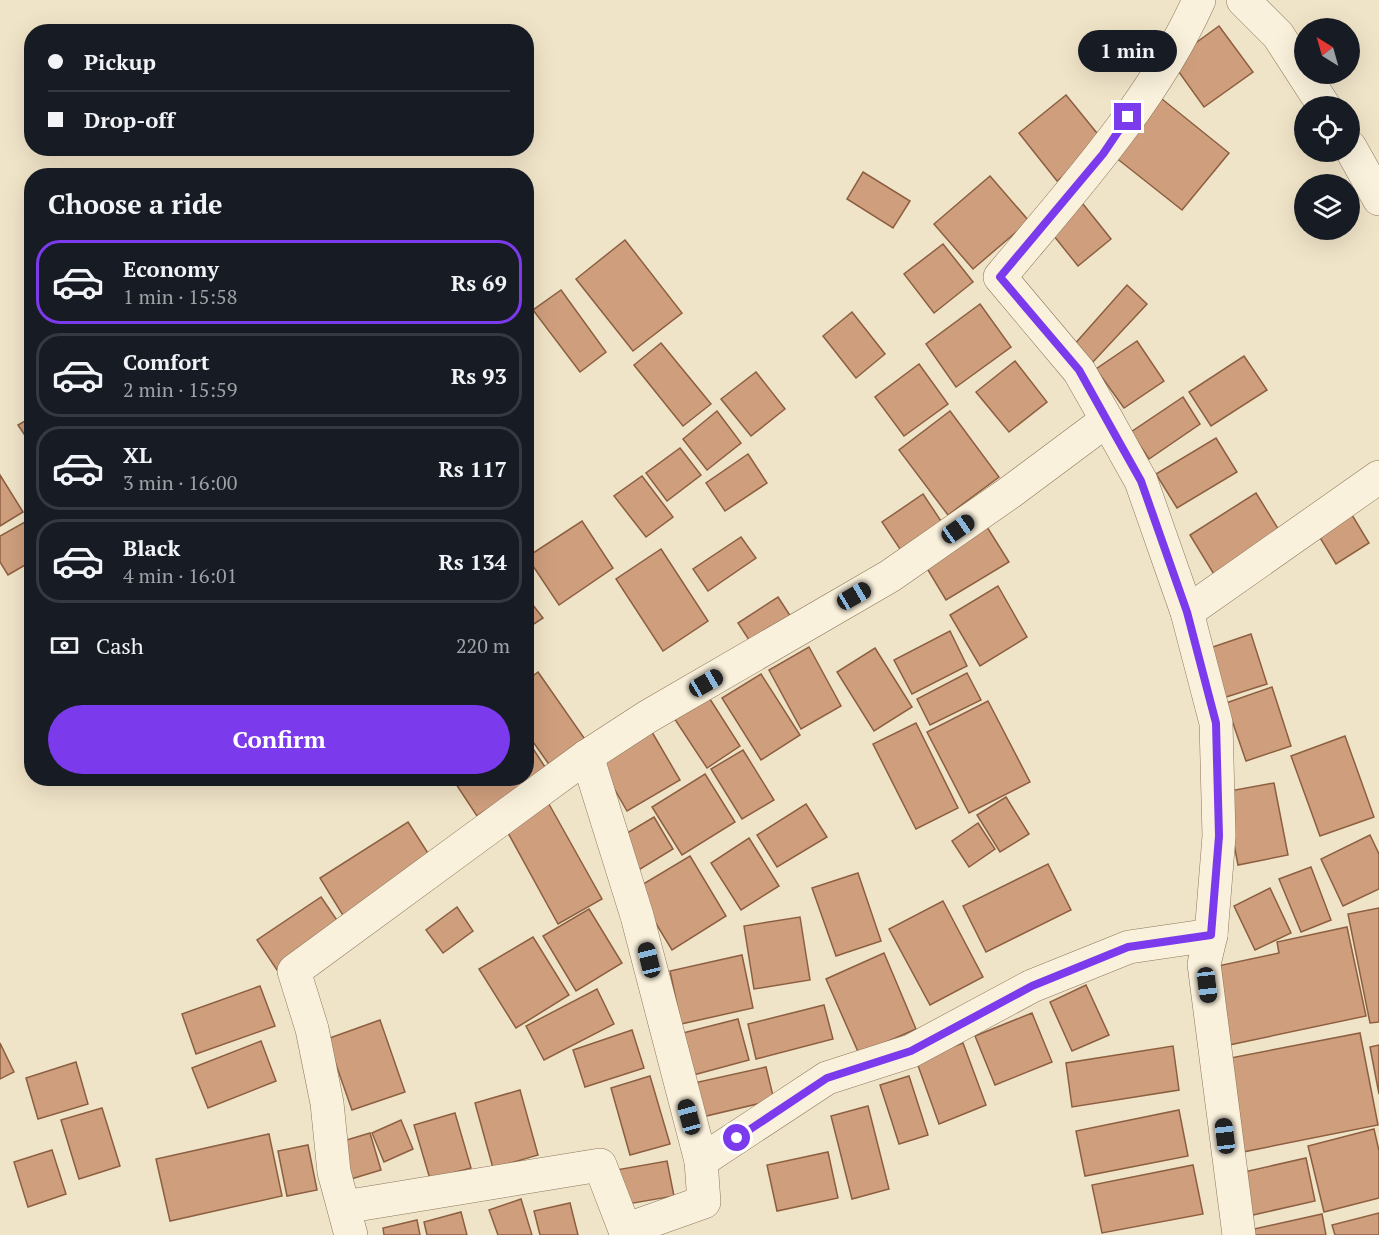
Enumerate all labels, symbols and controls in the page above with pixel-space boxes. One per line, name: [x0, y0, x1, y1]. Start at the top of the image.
north arrow: [1294, 18, 1360, 84]
map controls: [1294, 18, 1360, 240]
callout: 1 min: [1078, 30, 1178, 72]
text: 1 min: [1100, 37, 1155, 64]
text: Pickup: [84, 47, 156, 76]
button: locate: [1294, 96, 1360, 162]
route end: [1114, 103, 1141, 130]
text: Drop-off: [84, 105, 175, 134]
button: layers: [1294, 174, 1360, 240]
text: Choose a ride: [48, 186, 223, 222]
text: Economy: [123, 254, 219, 283]
icon: car: [51, 255, 105, 309]
text: Rs 69: [451, 268, 507, 297]
text: 1 min · 15:58: [123, 283, 237, 310]
text: Comfort: [123, 347, 209, 376]
icon: car: [51, 348, 105, 402]
text: Rs 93: [451, 361, 507, 390]
text: 2 min · 15:59: [123, 376, 237, 403]
text: XL: [123, 440, 152, 469]
icon: car: [51, 441, 105, 495]
text: Rs 117: [438, 454, 507, 483]
text: 3 min · 16:00: [123, 469, 237, 496]
car: [938, 511, 978, 547]
text: Black: [123, 533, 180, 562]
icon: car: [51, 534, 105, 588]
text: Rs 134: [438, 547, 507, 576]
text: 4 min · 16:01: [123, 562, 237, 589]
car: [834, 579, 874, 613]
icon: cash: [48, 629, 81, 662]
text: Cash: [96, 631, 144, 660]
text: 220 m: [456, 632, 510, 659]
car: [686, 666, 726, 700]
button: Confirm: [48, 705, 510, 774]
car: [636, 940, 662, 980]
car: [1196, 966, 1218, 1004]
car: [676, 1097, 702, 1137]
car: [1214, 1117, 1236, 1155]
route start: [723, 1124, 750, 1151]

